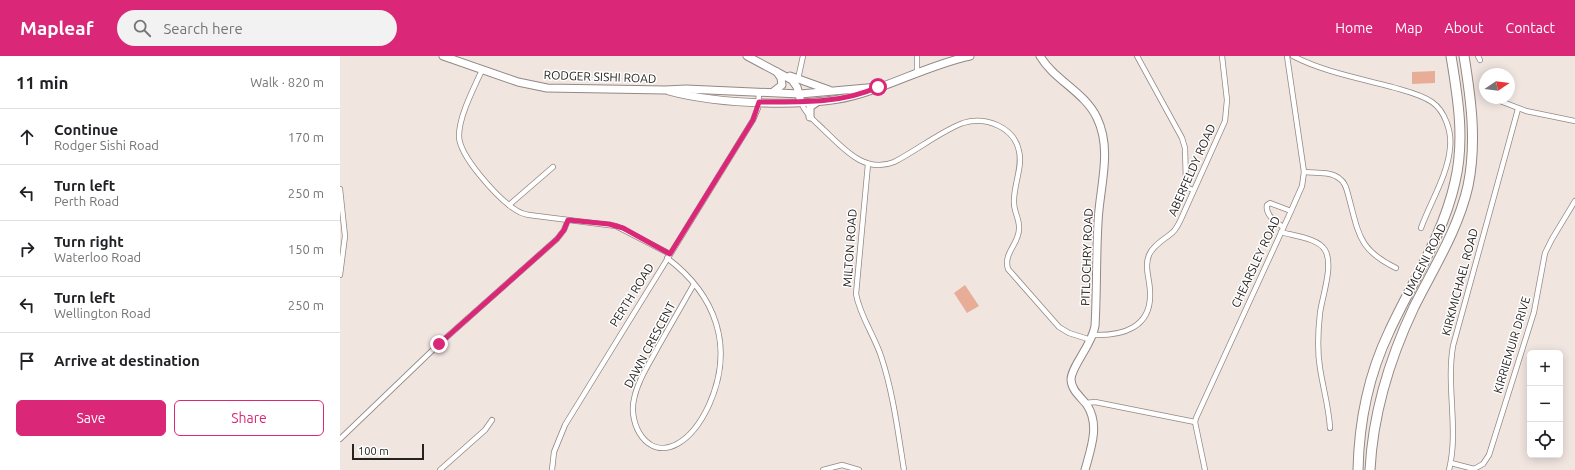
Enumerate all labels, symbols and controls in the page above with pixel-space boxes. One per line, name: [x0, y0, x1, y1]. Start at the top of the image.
search box: [117, 10, 397, 46]
text: Mapleaf: [20, 17, 93, 39]
icon: search: [131, 17, 153, 39]
text: Search here: [163, 20, 243, 37]
text: Home: [1335, 20, 1373, 36]
text: Map: [1395, 20, 1423, 36]
text: About: [1445, 20, 1484, 36]
text: Contact: [1506, 20, 1555, 36]
street label: RODGER SISHI ROAD: [543, 68, 657, 85]
north arrow: [1479, 68, 1515, 104]
text: 11 min: [16, 73, 69, 92]
text: Walk · 820 m: [250, 75, 324, 89]
route start: [869, 78, 887, 96]
text: Continue: [54, 121, 118, 138]
street label: ABERFELDY ROAD: [1165, 122, 1218, 218]
icon: ahead: [16, 126, 38, 148]
text: 170 m: [288, 130, 324, 144]
text: Rodger Sishi Road: [54, 138, 159, 152]
text: Turn left: [54, 177, 115, 194]
icon: left: [16, 182, 38, 204]
text: 250 m: [288, 186, 324, 200]
text: Perth Road: [54, 194, 119, 208]
street label: MILTON ROAD: [840, 208, 859, 288]
street label: PITLOCHRY ROAD: [1078, 208, 1095, 306]
street label: CHEARSLEY ROAD: [1229, 214, 1283, 310]
street label: UMGENI ROAD: [1400, 221, 1449, 299]
street label: KIRKMICHAEL ROAD: [1439, 227, 1480, 337]
text: Turn right: [54, 233, 124, 250]
icon: right: [16, 238, 38, 260]
text: 150 m: [288, 242, 324, 256]
text: Waterloo Road: [54, 250, 141, 264]
street label: PERTH ROAD: [607, 261, 656, 329]
text: Turn left: [54, 289, 115, 306]
icon: left: [16, 294, 38, 316]
street label: KIRRIEMUIR DRIVE: [1491, 295, 1533, 395]
text: 250 m: [288, 298, 324, 312]
street label: DAWN CRESCENT: [621, 299, 678, 390]
text: Wellington Road: [54, 306, 151, 320]
route end: [430, 335, 448, 353]
icon: arrive: [16, 350, 38, 372]
map controls: [1527, 350, 1563, 458]
button: +: [1527, 350, 1563, 386]
text: Arrive at destination: [54, 352, 200, 369]
button: −: [1527, 386, 1563, 422]
button: Save: [16, 400, 166, 436]
button: Share: [174, 400, 324, 436]
button: locate: [1527, 422, 1563, 458]
scale bar: [352, 442, 424, 461]
text: 100 m: [358, 445, 389, 457]

